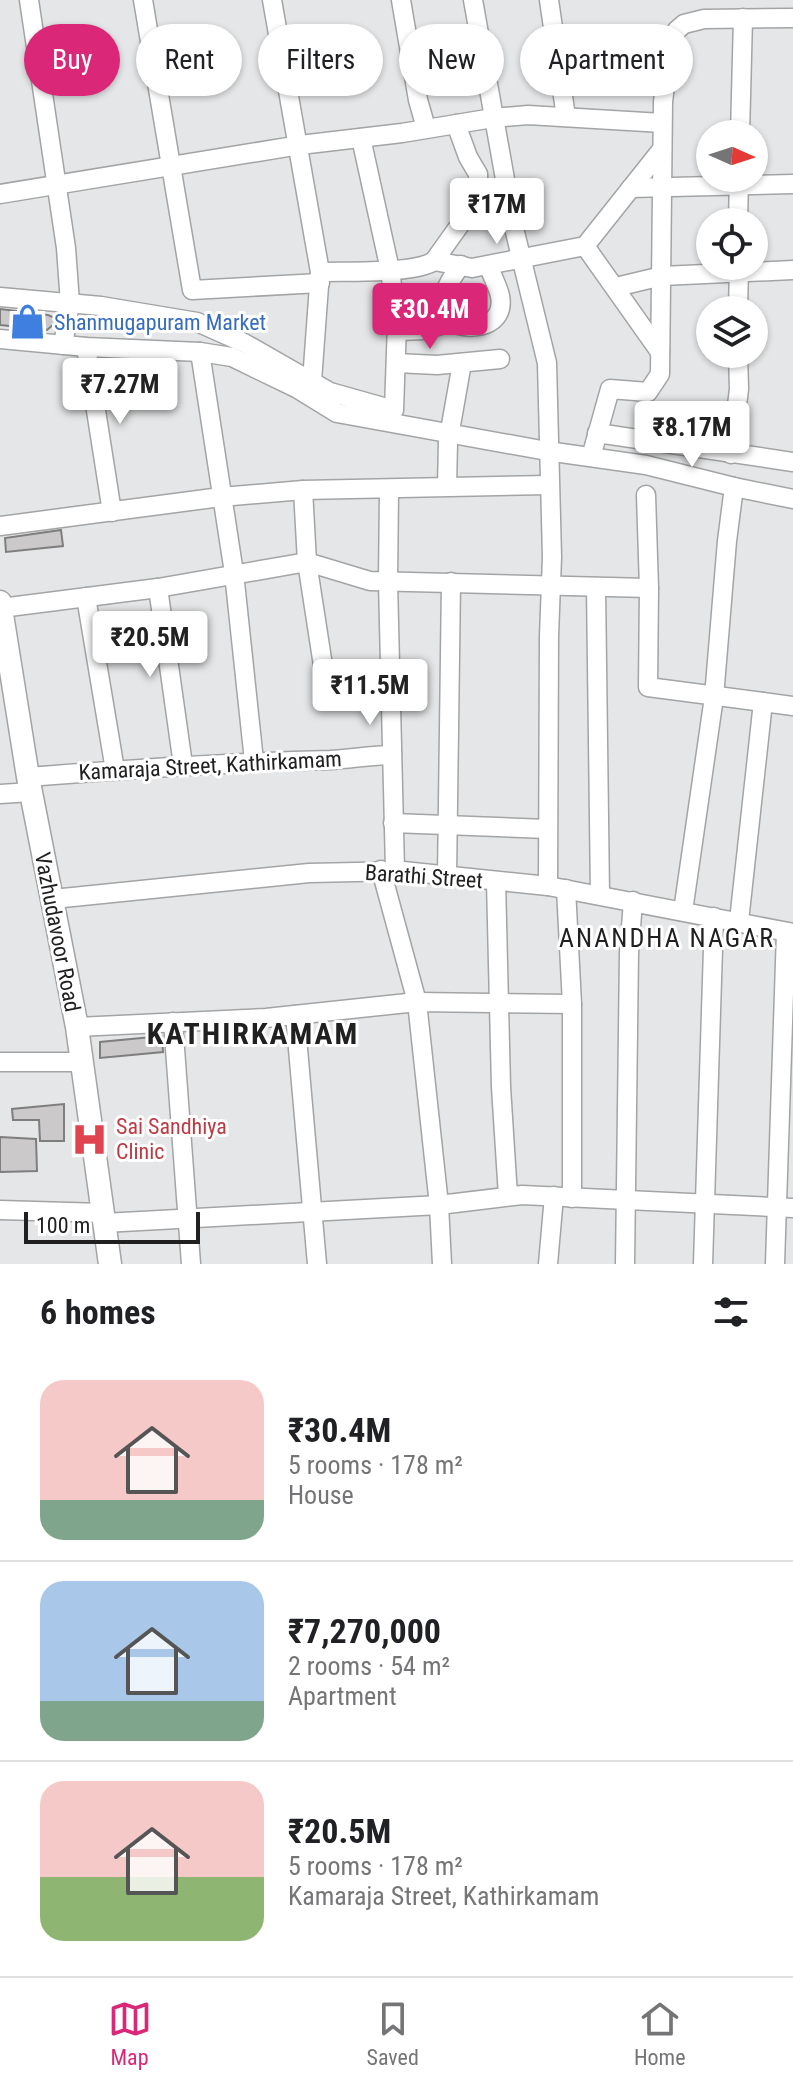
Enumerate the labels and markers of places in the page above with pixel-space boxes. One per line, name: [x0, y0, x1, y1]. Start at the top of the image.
pin: ₹17M: [450, 178, 544, 246]
pin: ₹30.4M: [365, 283, 495, 351]
shop icon: Shanmugapuram Market: [9, 303, 47, 341]
place label: Shanmugapuram Market: [54, 310, 266, 335]
pin: ₹7.27M: [55, 358, 185, 426]
pin: ₹8.17M: [627, 401, 757, 469]
pin: ₹20.5M: [85, 611, 215, 679]
pin: ₹11.5M: [305, 659, 435, 727]
place label: Sai Sandhiya Clinic: [116, 1114, 227, 1164]
hospital icon: Sai Sandhiya Clinic: [71, 1120, 109, 1158]

